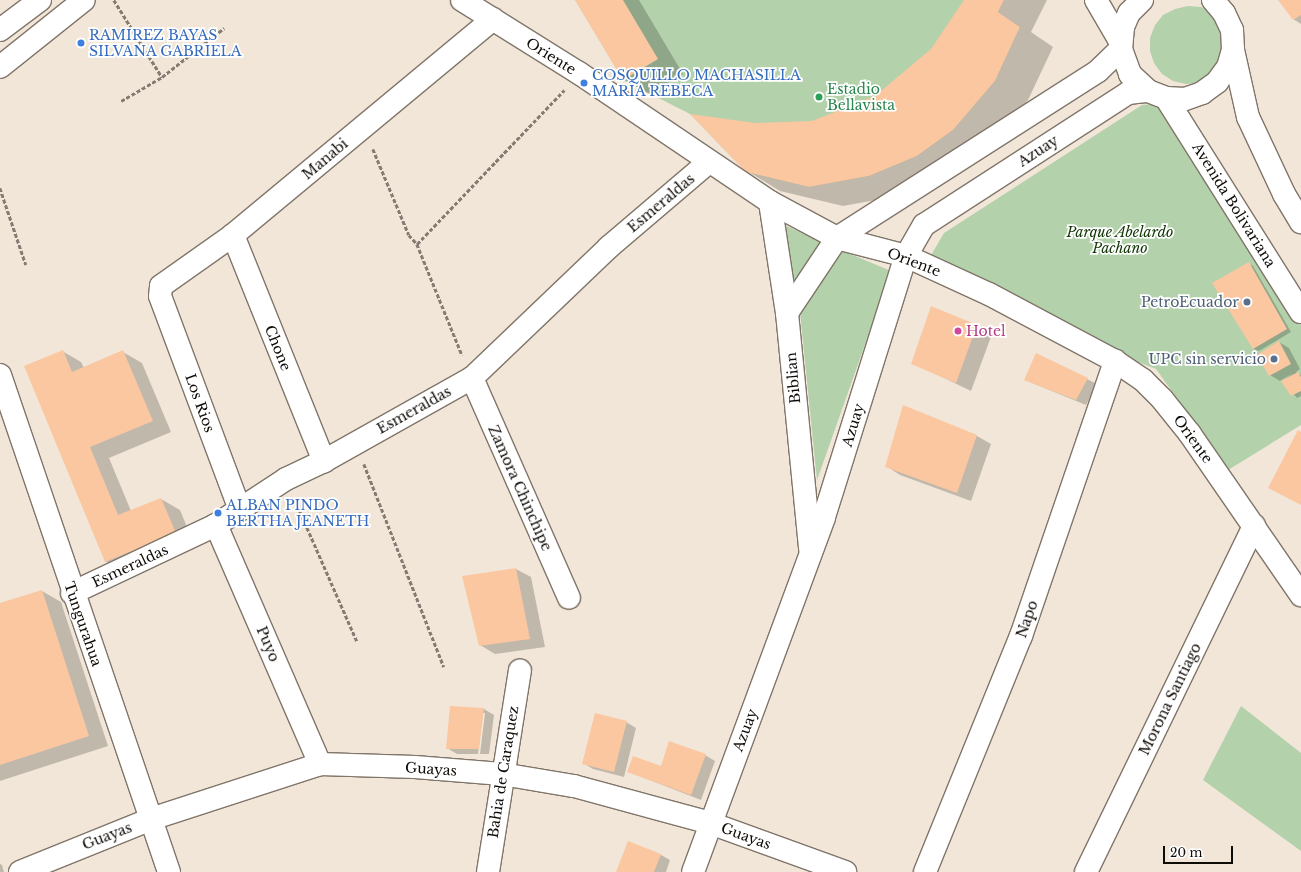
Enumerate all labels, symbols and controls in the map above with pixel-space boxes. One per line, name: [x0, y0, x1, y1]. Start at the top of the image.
place label: RAMIREZ BAYAS SILVANA GABRIELA: [89, 27, 242, 60]
street label: Oriente: [523, 34, 579, 78]
marker: RAMIREZ BAYAS SILVANA GABRIELA: [76, 38, 86, 48]
place label: COSQUILLO MACHASILLA MARIA REBECA: [592, 67, 801, 100]
marker: COSQUILLO MACHASILLA MARIA REBECA: [579, 78, 589, 88]
place label: Estadio Bellavista: [827, 81, 895, 114]
marker: Estadio Bellavista: [814, 92, 824, 102]
street label: Azuay: [1015, 132, 1061, 170]
street label: Manabi: [299, 135, 351, 183]
street label: Avenida Bolivariana: [1189, 140, 1279, 270]
street label: Esmeraldas: [624, 170, 698, 236]
park label: Parque Abelardo Pachano: [1066, 224, 1174, 256]
street label: Oriente: [885, 244, 943, 280]
place label: PetroEcuador: [1141, 294, 1239, 310]
marker: PetroEcuador: [1242, 297, 1252, 307]
street label: Chone: [261, 323, 295, 373]
place label: Hotel: [966, 323, 1006, 339]
marker: Hotel: [953, 326, 963, 336]
place label: UPC sin servicio: [1148, 351, 1266, 367]
street label: Biblian: [782, 352, 804, 404]
marker: UPC sin servicio: [1269, 354, 1279, 364]
street label: Los Rios: [182, 371, 218, 435]
street label: Esmeraldas: [374, 383, 454, 437]
street label: Azuay: [838, 401, 868, 449]
street label: Oriente: [1170, 412, 1216, 466]
street label: Zamora Chinchipe: [485, 423, 555, 553]
place label: ALBAN PINDO BERTHA JEANETH: [226, 497, 370, 530]
marker: ALBAN PINDO BERTHA JEANETH: [213, 508, 223, 518]
street label: Esmeraldas: [89, 541, 171, 591]
street label: Tungurahua: [61, 579, 105, 669]
street label: Napo: [1013, 598, 1041, 640]
street label: Puyo: [253, 624, 283, 664]
street label: Morona Santiago: [1136, 640, 1204, 758]
street label: Bahia de Caraquez: [484, 705, 522, 839]
street label: Azuay: [729, 706, 761, 754]
street label: Guayas: [405, 759, 457, 779]
street label: Guayas: [80, 819, 134, 853]
street label: Guayas: [719, 819, 773, 853]
scale bar: [1165, 838, 1235, 864]
text: 20 m: [1170, 845, 1202, 860]

